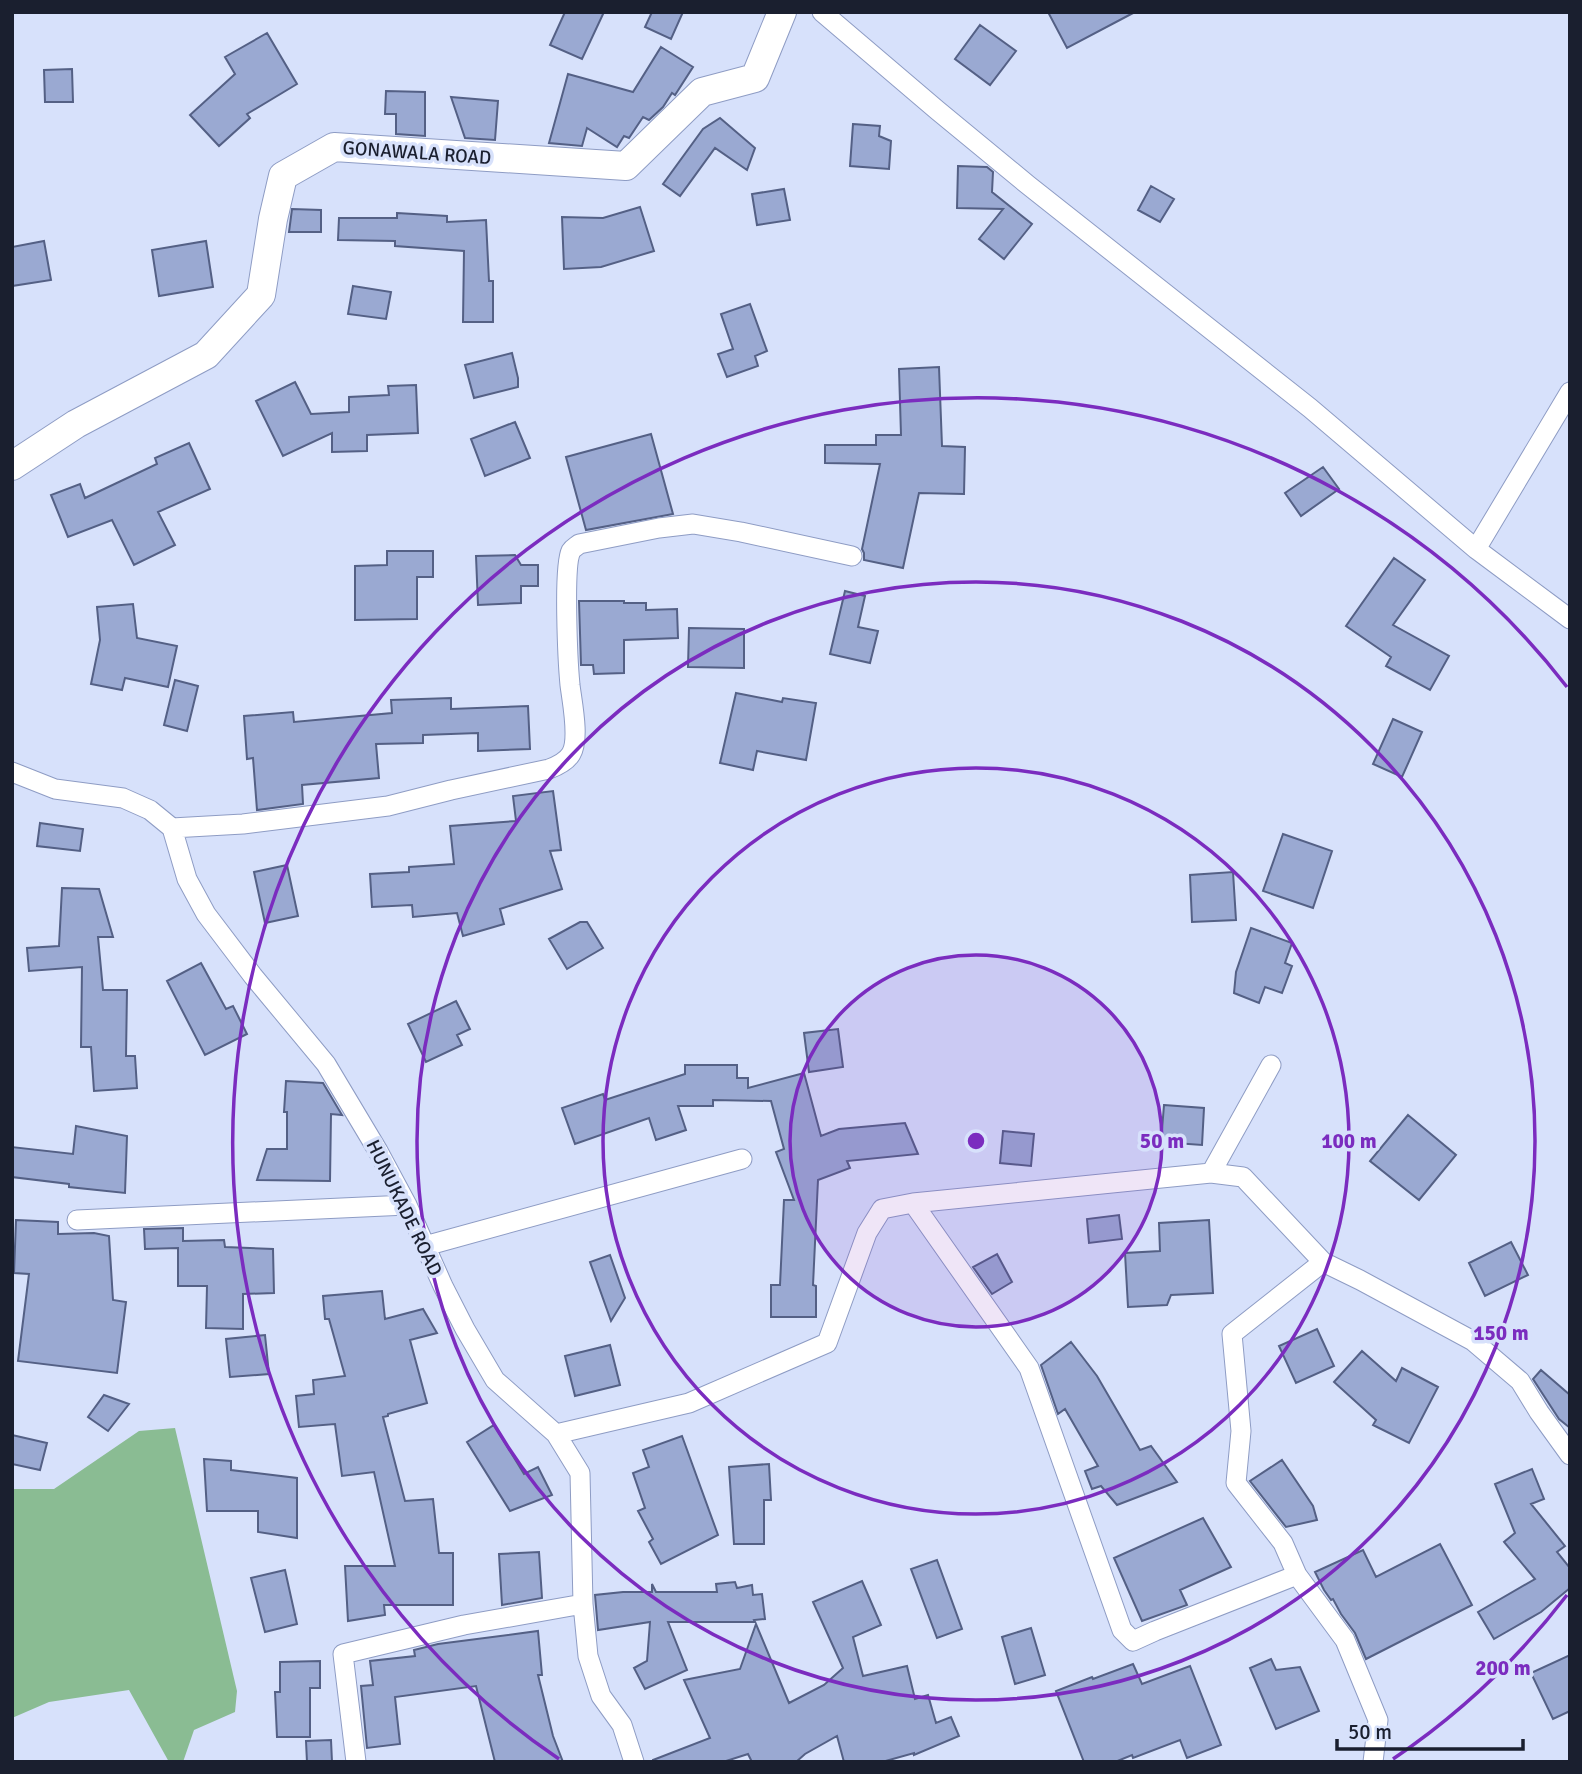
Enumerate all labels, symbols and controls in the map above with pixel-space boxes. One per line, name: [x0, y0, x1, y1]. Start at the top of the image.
street label: GONAWALA ROAD: [342, 136, 492, 170]
text: 50 m: [1140, 1128, 1184, 1154]
text: 100 m: [1321, 1128, 1377, 1154]
centre of rings: [964, 1129, 988, 1153]
street label: HUNUKADE ROAD: [361, 1136, 447, 1280]
text: 150 m: [1473, 1320, 1529, 1346]
text: 200 m: [1475, 1655, 1531, 1681]
scale bar: [1337, 1708, 1522, 1752]
text: 50 m: [1348, 1719, 1392, 1745]

